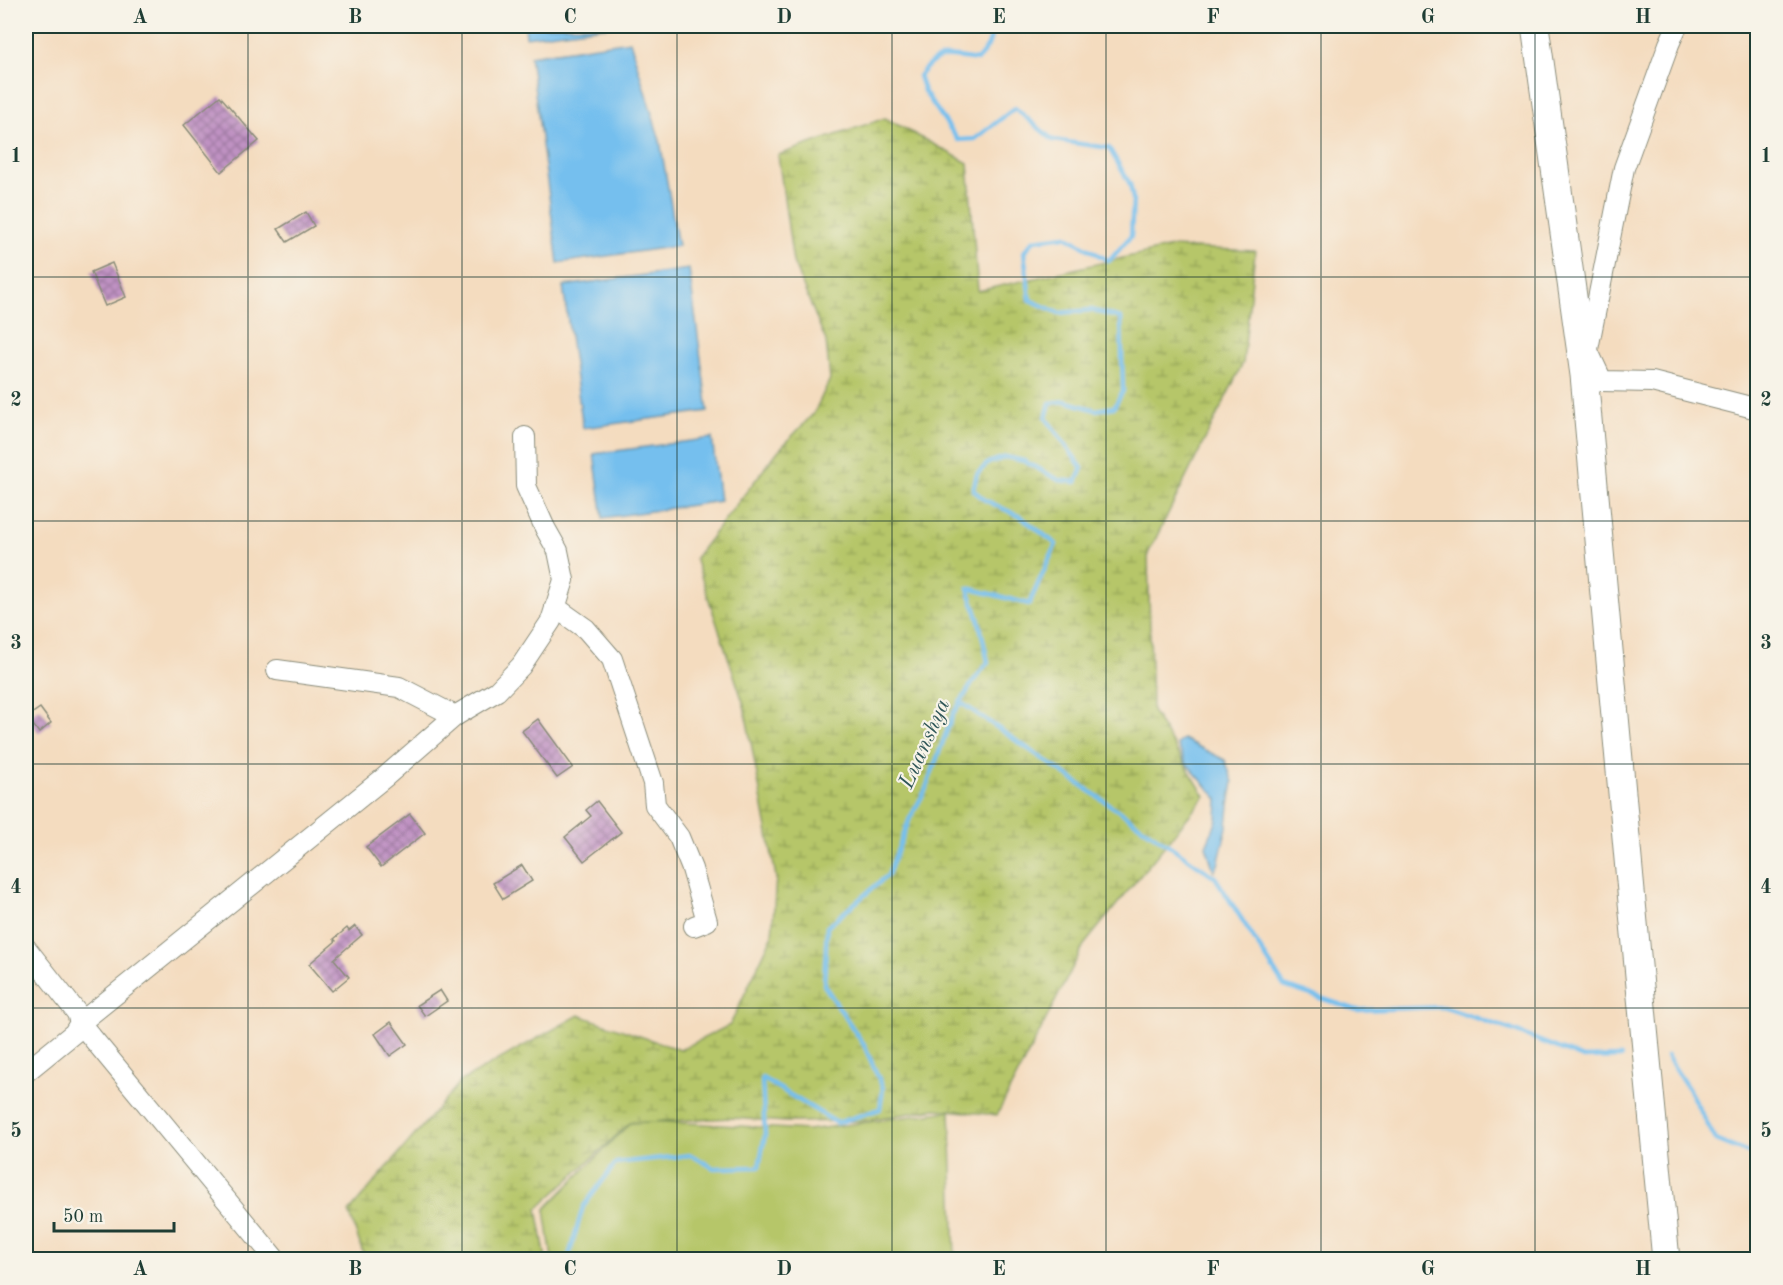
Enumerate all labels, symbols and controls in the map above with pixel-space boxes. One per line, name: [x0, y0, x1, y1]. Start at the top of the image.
text: A: [132, 8, 148, 28]
text: B: [348, 8, 362, 28]
text: C: [563, 8, 577, 28]
text: D: [776, 8, 792, 28]
text: E: [992, 8, 1006, 28]
text: F: [1206, 8, 1220, 28]
text: G: [1421, 8, 1435, 28]
text: H: [1635, 8, 1651, 28]
text: 1: [10, 147, 22, 167]
text: 1: [1760, 147, 1772, 167]
text: 2: [10, 391, 22, 411]
text: 2: [1760, 391, 1772, 411]
text: 3: [10, 634, 22, 654]
text: 3: [1760, 634, 1772, 654]
water label: Luanshya: [895, 696, 955, 793]
text: 4: [10, 878, 22, 898]
text: 4: [1760, 878, 1772, 898]
text: 5: [10, 1121, 22, 1142]
text: 5: [1760, 1121, 1772, 1142]
scale bar: [54, 1195, 174, 1233]
text: 50 m: [63, 1208, 103, 1226]
text: A: [132, 1260, 148, 1280]
text: B: [348, 1260, 362, 1280]
text: C: [563, 1260, 577, 1280]
text: D: [776, 1260, 792, 1280]
text: E: [992, 1260, 1006, 1280]
text: F: [1206, 1260, 1220, 1280]
text: G: [1421, 1260, 1435, 1280]
text: H: [1635, 1260, 1651, 1280]

